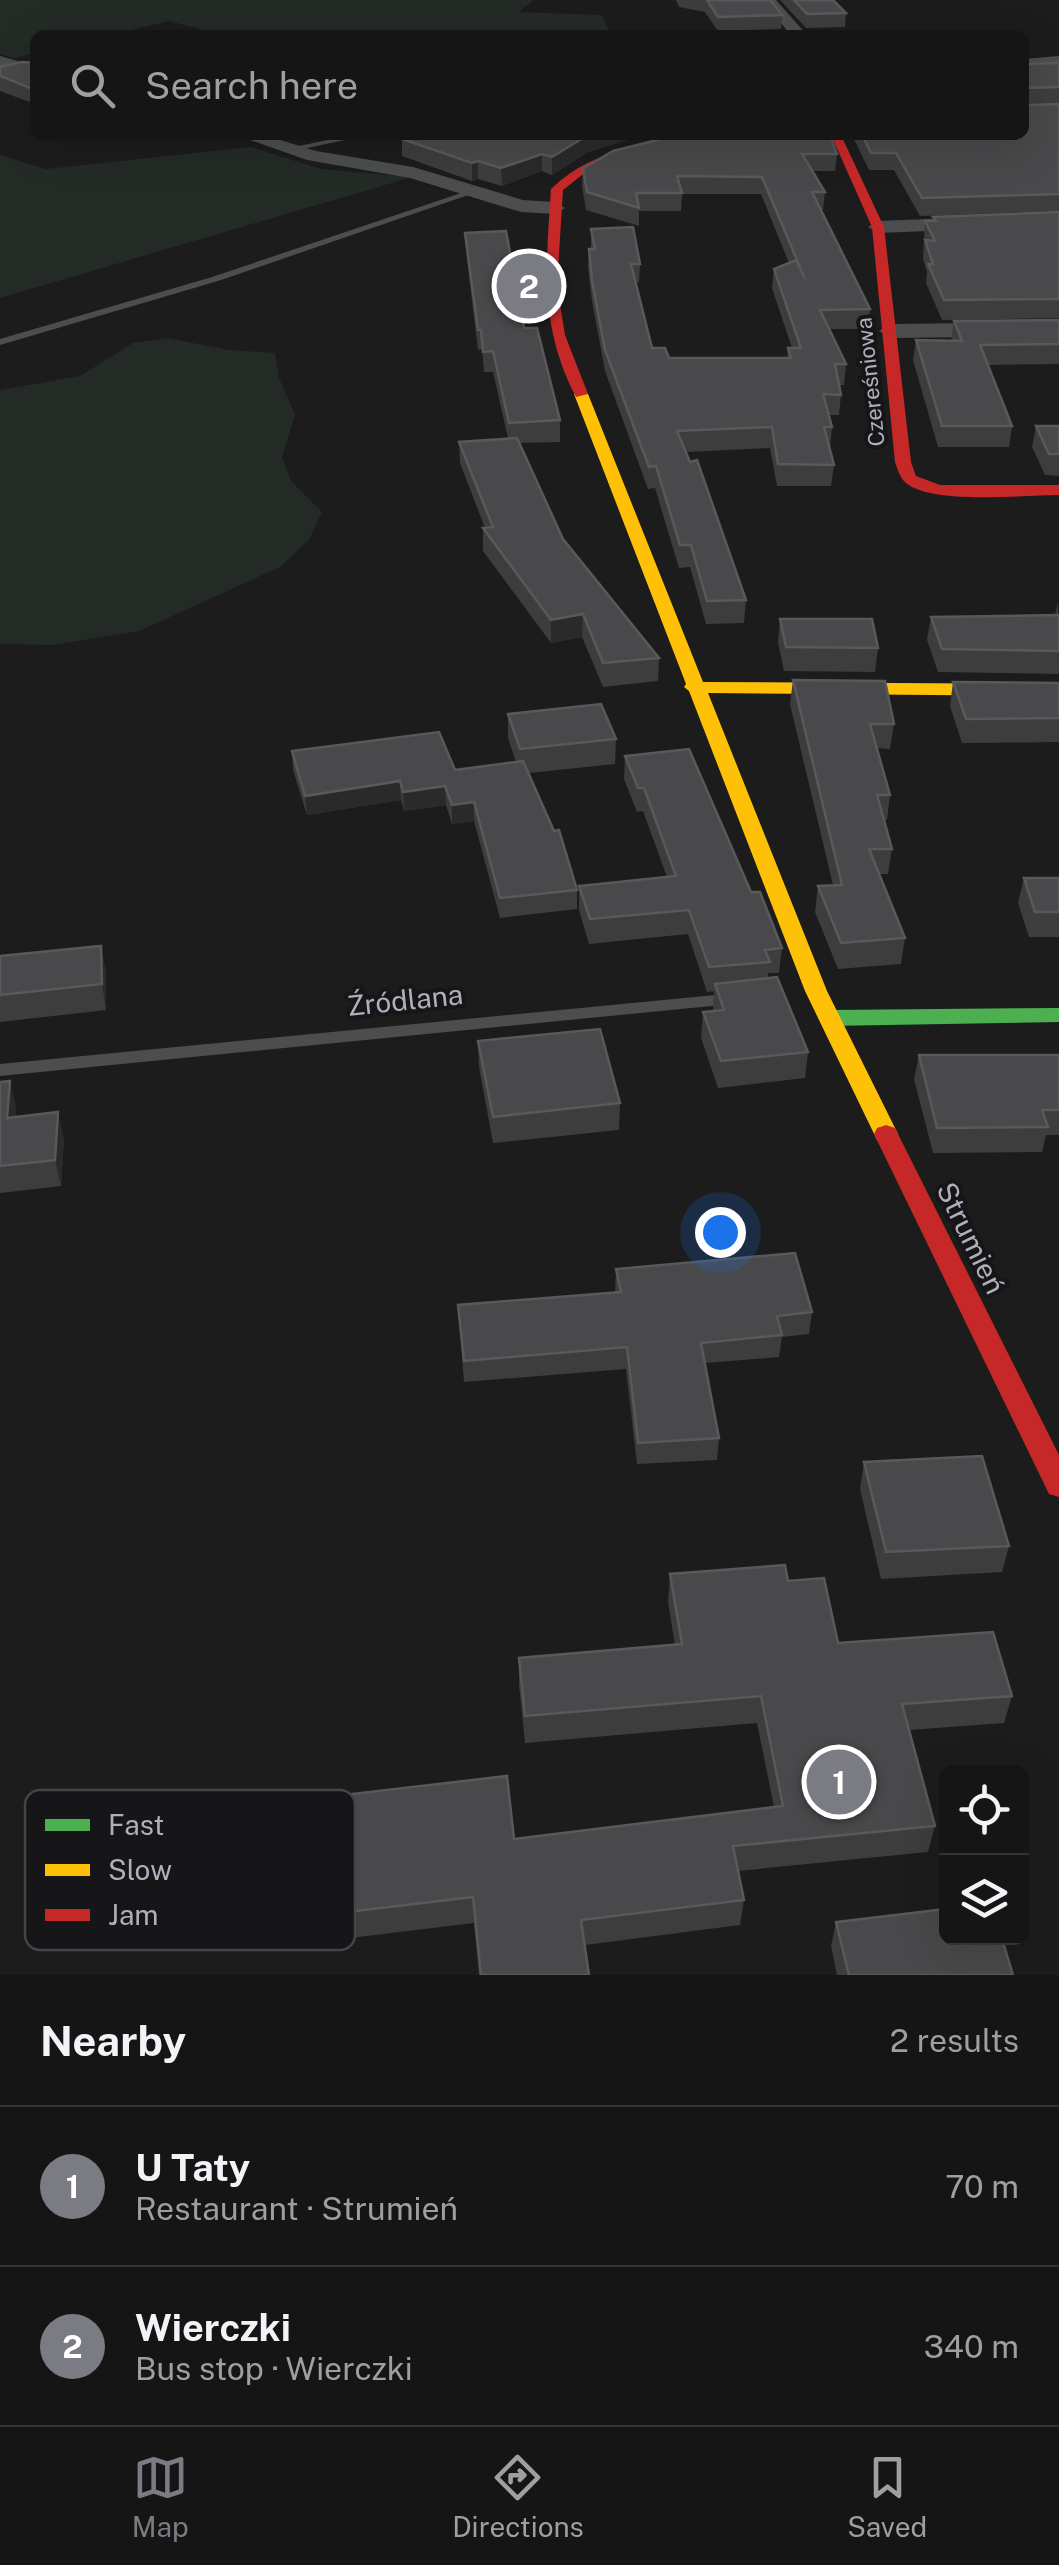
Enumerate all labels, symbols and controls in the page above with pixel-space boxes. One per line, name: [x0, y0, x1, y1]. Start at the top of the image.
search box: [30, 30, 1029, 140]
icon: search: [65, 58, 120, 113]
text: Search here: [145, 63, 358, 108]
pin: 2: [496, 248, 562, 324]
street label: Czereśniowa: [850, 316, 890, 448]
street label: Źródlana: [345, 977, 464, 1022]
street label: Strumień: [930, 1177, 1013, 1299]
your location: [695, 1207, 746, 1258]
pin: 1: [806, 1744, 872, 1820]
map controls: [939, 1765, 1029, 1945]
button: locate: [939, 1765, 1029, 1855]
legend: [25, 1790, 355, 1950]
text: Fast: [108, 1808, 164, 1841]
text: Slow: [108, 1853, 172, 1886]
button: layers: [939, 1855, 1029, 1945]
text: Jam: [108, 1898, 159, 1931]
text: Nearby: [40, 2016, 186, 2065]
text: 2 results: [890, 2022, 1019, 2059]
text: U Taty: [135, 2145, 250, 2190]
text: 1: [66, 2168, 79, 2205]
text: 70 m: [945, 2168, 1019, 2205]
text: Restaurant · Strumień: [135, 2190, 458, 2227]
text: Wierczki: [135, 2305, 291, 2350]
text: 2: [62, 2328, 83, 2365]
text: 340 m: [924, 2328, 1019, 2365]
text: Bus stop · Wierczki: [135, 2350, 413, 2387]
tab: Map: [132, 2450, 189, 2543]
tab: Directions: [452, 2450, 584, 2543]
tab: Saved: [847, 2450, 927, 2543]

